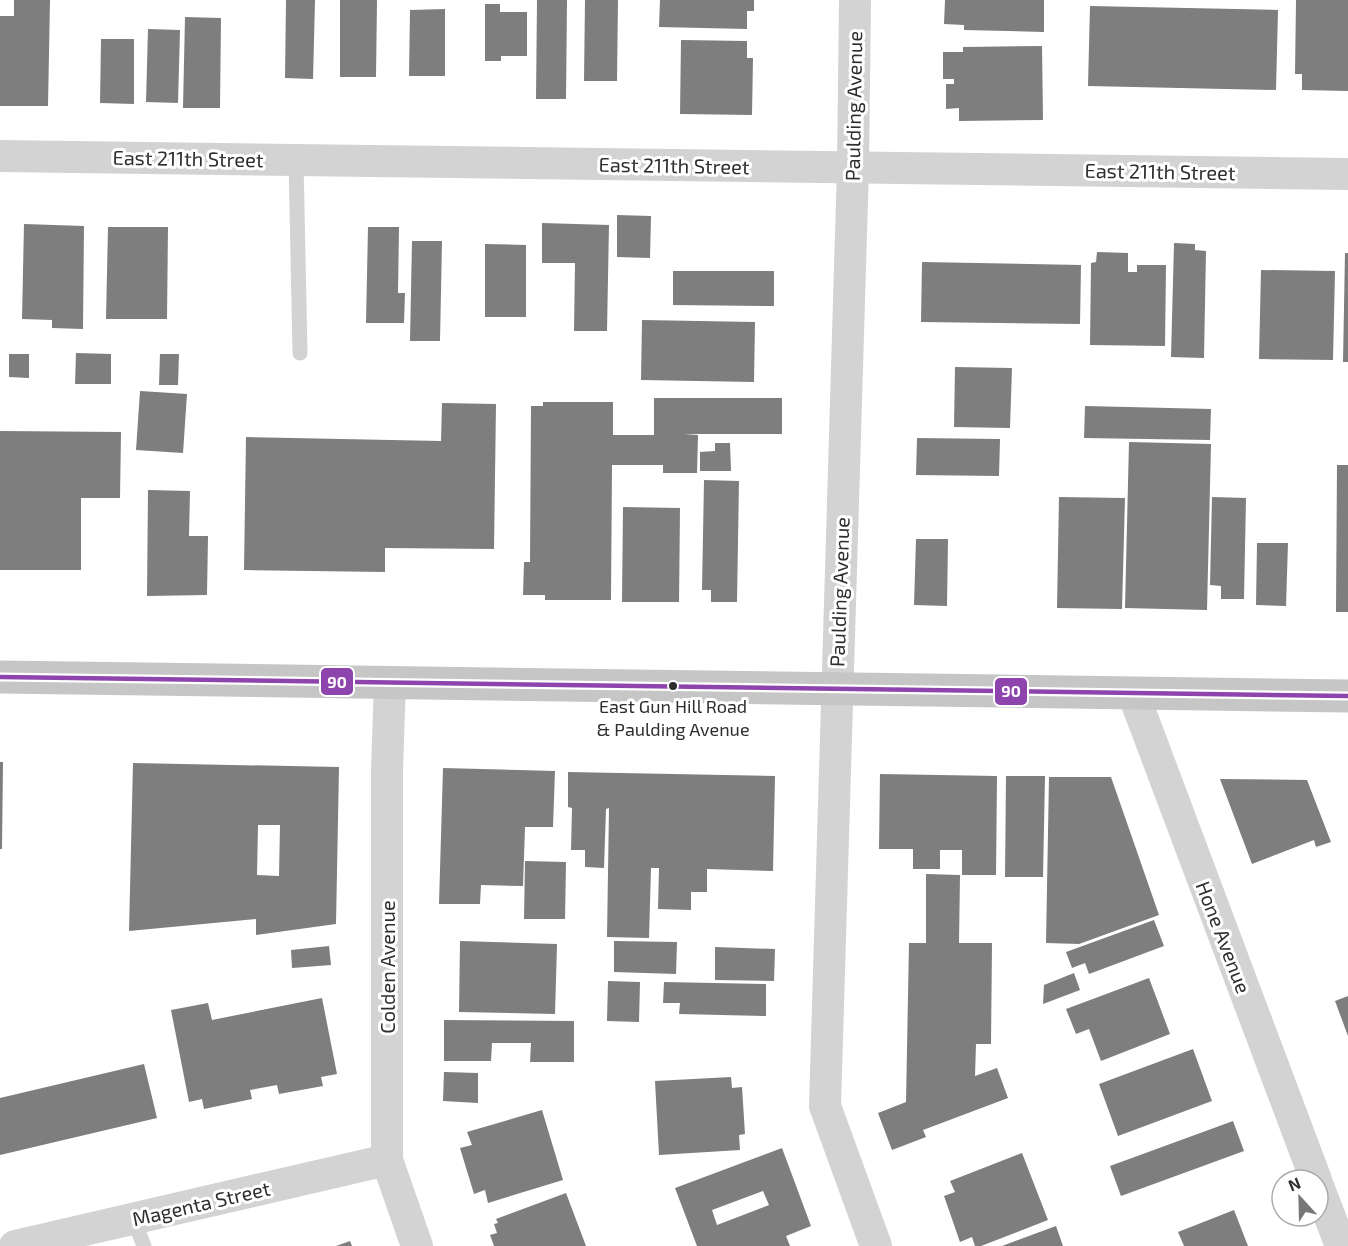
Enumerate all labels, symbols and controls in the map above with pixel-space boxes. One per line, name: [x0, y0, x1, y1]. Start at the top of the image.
street label: Paulding Avenue: [840, 31, 866, 181]
street label: East 211th Street: [112, 145, 264, 171]
street label: East 211th Street: [598, 152, 750, 178]
street label: East 211th Street: [1084, 158, 1236, 184]
street label: Paulding Avenue: [824, 517, 854, 667]
line badge: 90: [320, 667, 354, 696]
text: 90: [327, 672, 347, 691]
line badge: 90: [994, 677, 1028, 706]
marker: East Gun Hill Road & Paulding Avenue: [667, 680, 679, 692]
text: 90: [1001, 681, 1021, 700]
place label: East Gun Hill Road & Paulding Avenue: [596, 695, 750, 740]
street label: Hone Avenue: [1192, 878, 1256, 996]
street label: Colden Avenue: [375, 900, 399, 1034]
north arrow: [1270, 1168, 1330, 1228]
text: N: [1285, 1173, 1303, 1195]
street label: Magenta Street: [130, 1175, 273, 1231]

